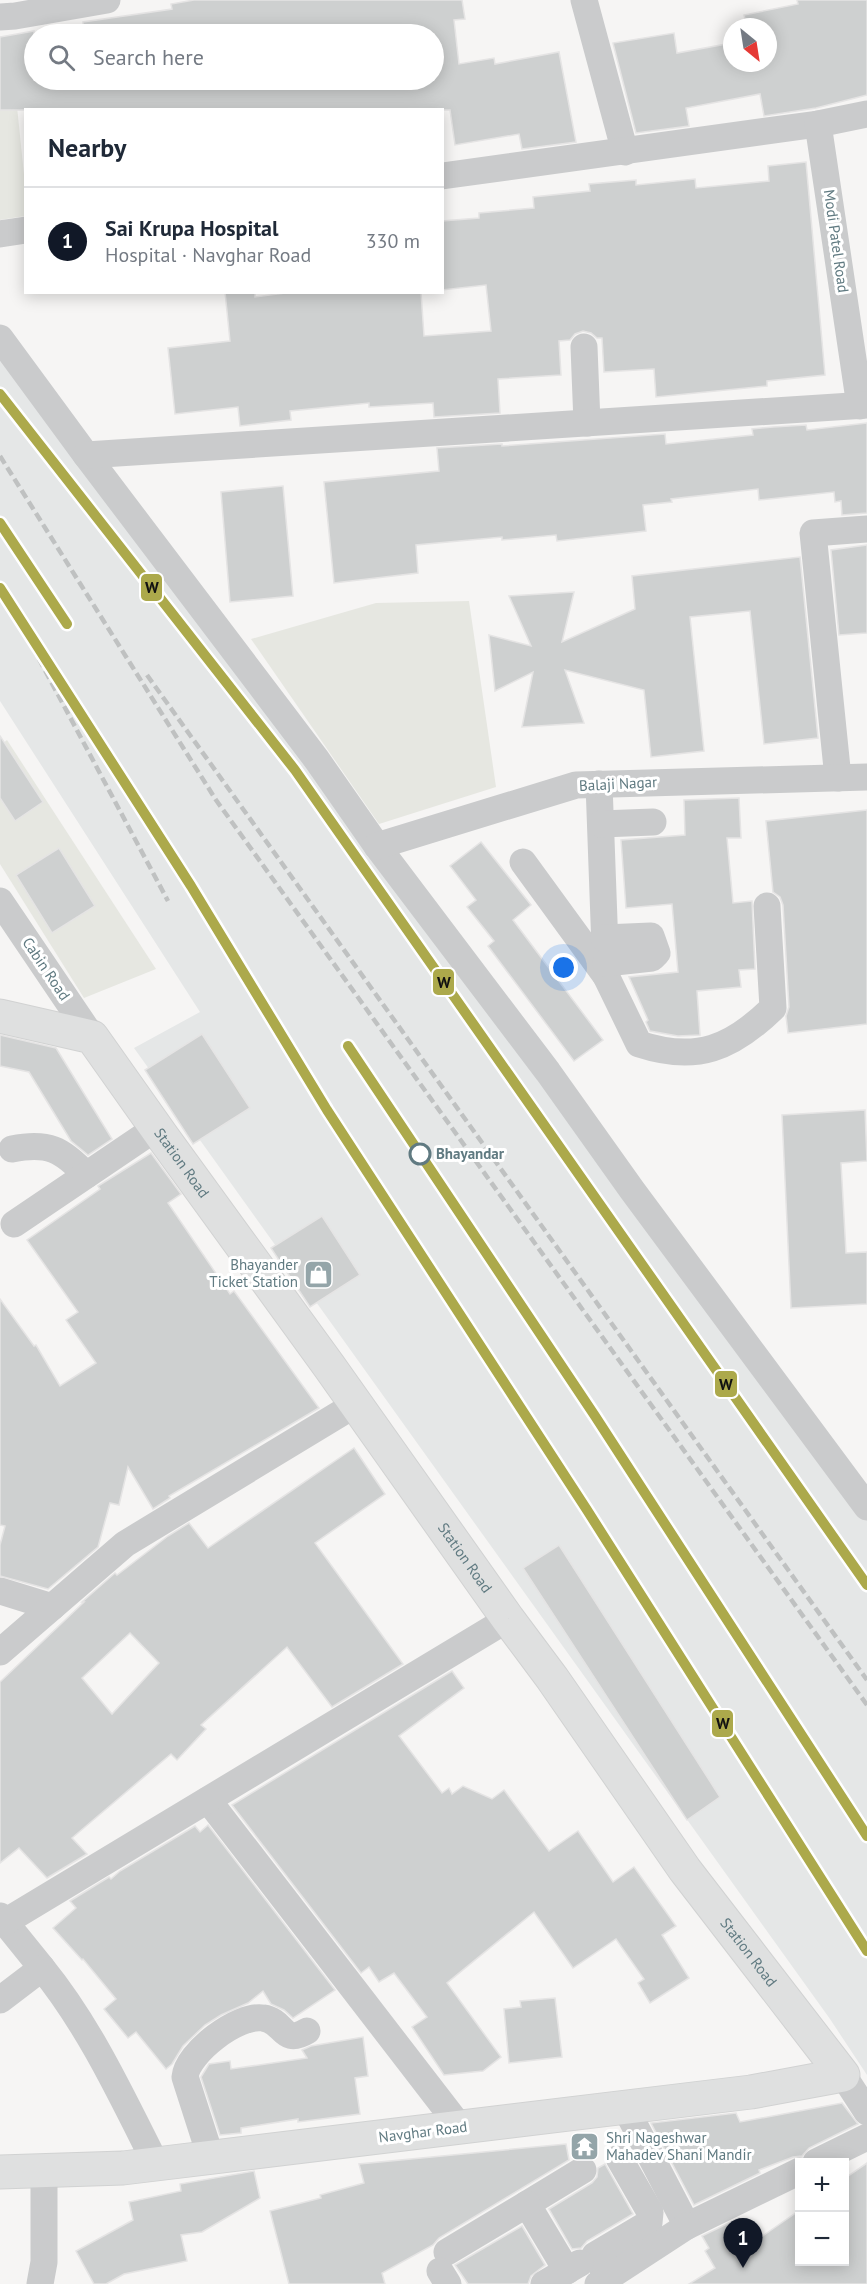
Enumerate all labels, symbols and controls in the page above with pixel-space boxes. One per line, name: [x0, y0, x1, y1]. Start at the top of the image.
north arrow: [723, 18, 777, 72]
search box: [24, 24, 444, 90]
icon: search: [45, 41, 78, 74]
text: Search here: [93, 43, 204, 71]
text: Nearby: [48, 131, 126, 164]
street label: Modi Patel Road: [820, 188, 853, 294]
text: Sai Krupa Hospital: [105, 214, 278, 242]
text: 1: [62, 228, 73, 254]
text: 330 m: [366, 228, 420, 254]
text: Hospital · Navghar Road: [105, 242, 311, 268]
line badge: W: [140, 573, 163, 602]
text: W: [145, 577, 159, 597]
street label: Balaji Nagar: [578, 772, 658, 795]
street label: Cabin Road: [18, 934, 74, 1004]
your location: [549, 953, 578, 982]
line badge: W: [432, 968, 455, 996]
text: W: [437, 972, 451, 992]
street label: Station Road: [150, 1124, 214, 1201]
marker: Bhayandar: [409, 1143, 431, 1165]
place label: Bhayandar: [436, 1144, 505, 1163]
place label: Bhayander Ticket Station: [209, 1255, 298, 1291]
shop icon: Bhayander Ticket Station: [303, 1258, 335, 1290]
line badge: W: [714, 1370, 738, 1398]
text: W: [719, 1374, 733, 1394]
street label: Station Road: [434, 1519, 497, 1597]
line badge: W: [711, 1709, 734, 1738]
text: W: [716, 1713, 730, 1733]
street label: Station Road: [716, 1914, 781, 1990]
street label: Navghar Road: [378, 2117, 468, 2146]
place label: Shri Nageshwar Mahadev Shani Mandir: [606, 2128, 752, 2164]
temple icon: Shri Nageshwar Mahadev Shani Mandir: [569, 2131, 601, 2163]
map controls: [795, 2158, 849, 2266]
button: +: [795, 2158, 849, 2212]
button: −: [795, 2212, 849, 2266]
pin: 1: [724, 2218, 762, 2268]

